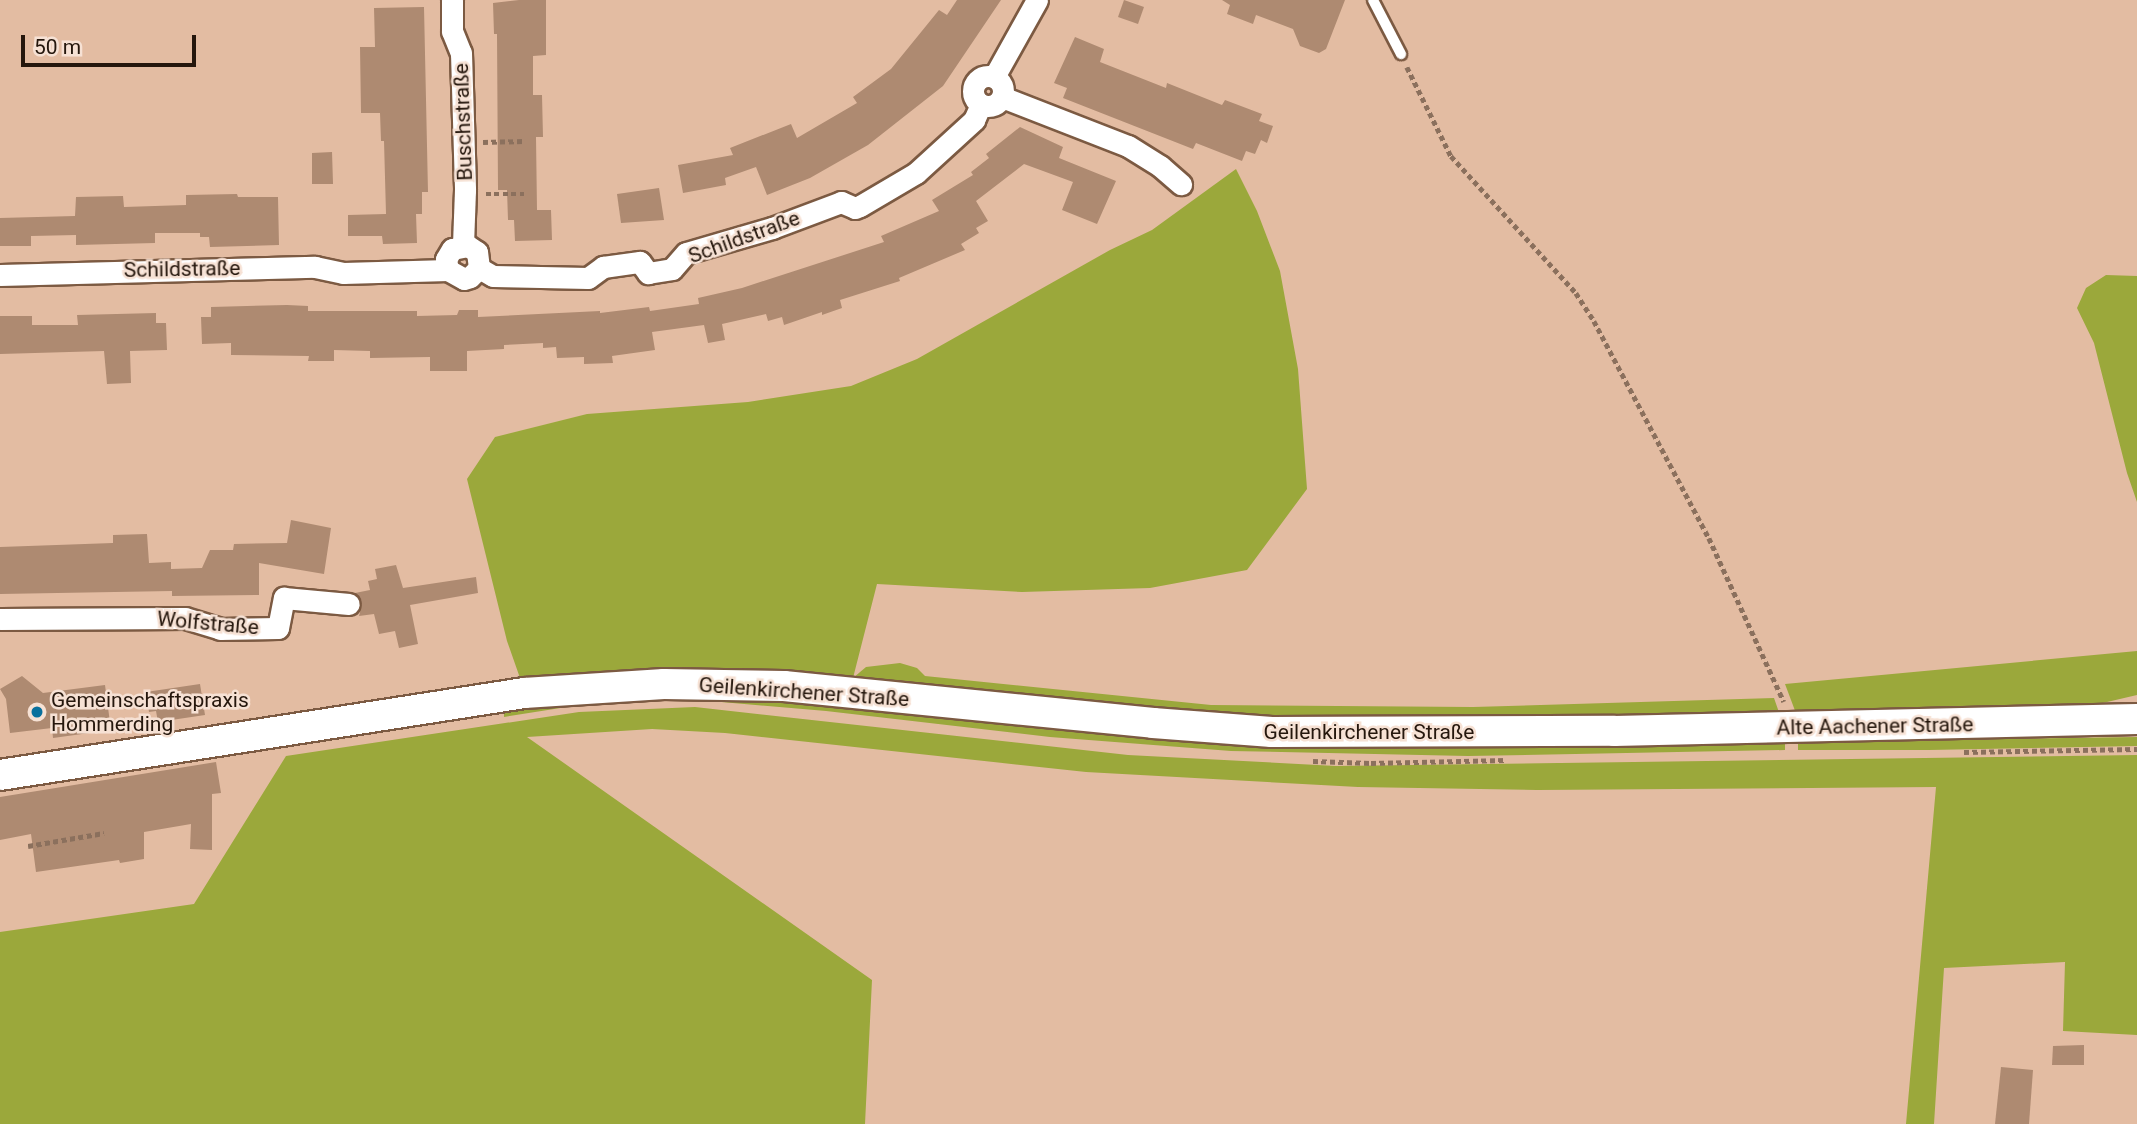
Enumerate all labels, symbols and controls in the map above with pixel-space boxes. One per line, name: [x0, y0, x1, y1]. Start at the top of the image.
scale bar: [24, 21, 200, 65]
text: 50 m: [34, 35, 81, 59]
street label: Buschstraße: [448, 63, 478, 181]
street label: Schildstraße: [685, 205, 803, 269]
street label: Schildstraße: [124, 255, 240, 283]
street label: Wolfstraße: [156, 606, 260, 640]
street label: Geilenkirchener Straße: [698, 672, 910, 712]
place label: Gemeinschaftspraxis Hommerding: [51, 687, 249, 737]
marker: Gemeinschaftspraxis Hommerding: [29, 704, 45, 720]
street label: Alte Aachener Straße: [1776, 712, 1974, 740]
street label: Geilenkirchener Straße: [1264, 719, 1474, 745]

